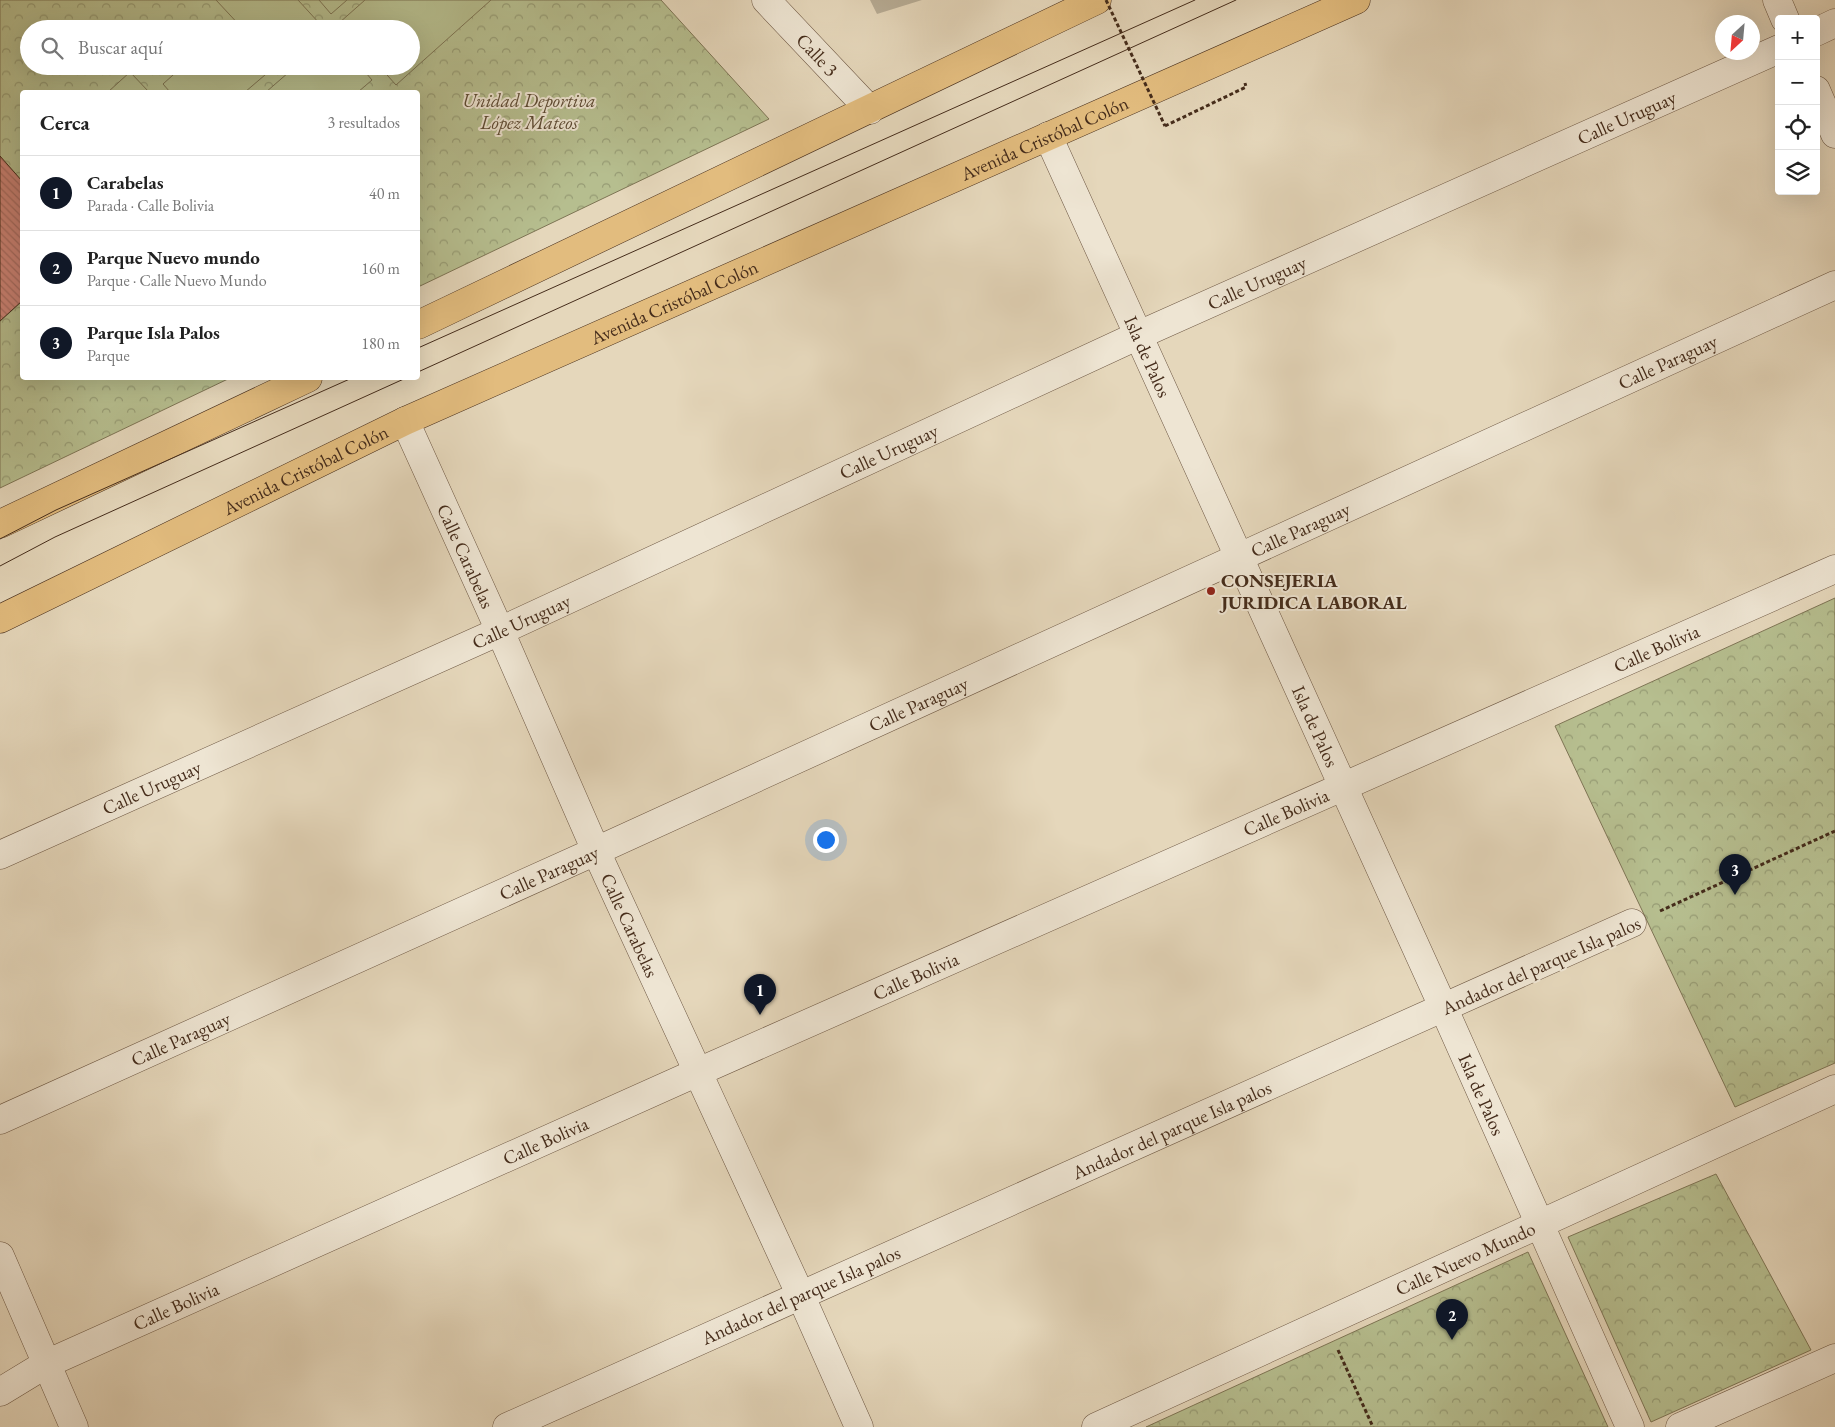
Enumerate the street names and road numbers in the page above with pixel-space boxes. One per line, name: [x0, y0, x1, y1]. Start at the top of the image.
street label: Calle 3: [791, 28, 844, 82]
street label: Calle Uruguay: [1573, 84, 1681, 151]
street label: Avenida Cristóbal Colón: [956, 90, 1132, 187]
street label: Calle Uruguay: [1203, 250, 1311, 316]
street label: Avenida Cristóbal Colón: [586, 254, 762, 351]
street label: Isla de Palos: [1118, 312, 1177, 401]
street label: Calle Paraguay: [1614, 328, 1722, 395]
street label: Calle Uruguay: [835, 418, 943, 485]
street label: Avenida Cristóbal Colón: [218, 419, 392, 522]
street label: Calle Paraguay: [1247, 496, 1355, 563]
street label: Calle Carabelas: [431, 500, 500, 612]
street label: Calle Uruguay: [468, 588, 575, 655]
street label: Calle Bolivia: [1609, 618, 1704, 679]
street label: Calle Paraguay: [865, 671, 973, 738]
street label: Isla de Palos: [1286, 682, 1345, 771]
street label: Calle Uruguay: [98, 754, 206, 821]
street label: Calle Bolivia: [1239, 782, 1333, 842]
street label: Calle Paraguay: [495, 839, 603, 906]
street label: Calle Carabelas: [595, 869, 664, 981]
street label: Andador del parque Isla palos: [1437, 910, 1645, 1021]
street label: Calle Bolivia: [869, 946, 963, 1006]
street label: Calle Paraguay: [127, 1005, 235, 1072]
street label: Isla de Palos: [1452, 1050, 1511, 1139]
street label: Andador del parque Isla palos: [1067, 1075, 1275, 1186]
street label: Calle Bolivia: [499, 1111, 593, 1171]
street label: Calle Nuevo Mundo: [1391, 1216, 1539, 1301]
street label: Andador del parque Isla palos: [696, 1240, 904, 1351]
street label: Calle Bolivia: [129, 1276, 223, 1336]

